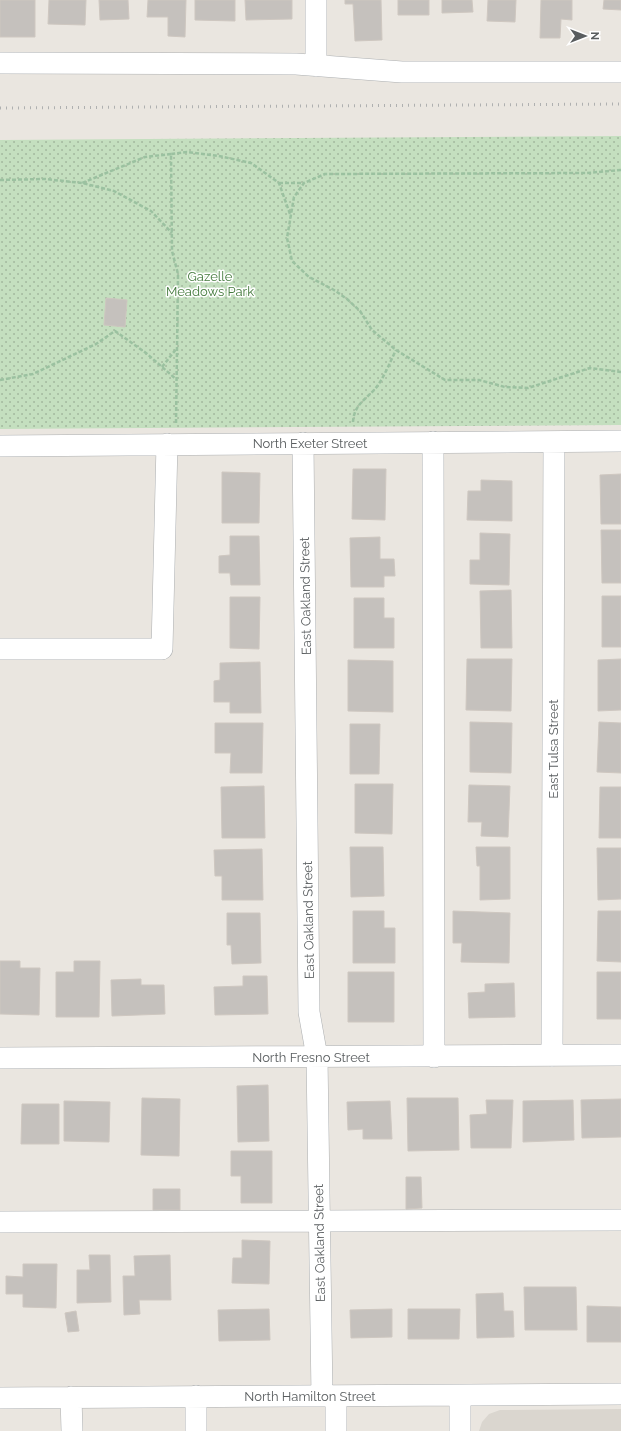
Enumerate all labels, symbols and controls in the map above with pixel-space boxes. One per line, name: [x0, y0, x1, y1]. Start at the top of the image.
north arrow: [565, 16, 605, 56]
text: N: [588, 32, 601, 40]
park label: Gazelle Meadows Park: [166, 269, 254, 299]
street label: North Exeter Street: [253, 436, 368, 451]
street label: East Oakland Street: [297, 536, 314, 655]
street label: East Tulsa Street: [546, 699, 561, 799]
street label: East Oakland Street: [300, 860, 317, 979]
street label: North Fresno Street: [252, 1050, 370, 1065]
street label: East Oakland Street: [311, 1183, 328, 1302]
street label: North Hamilton Street: [244, 1389, 376, 1404]

